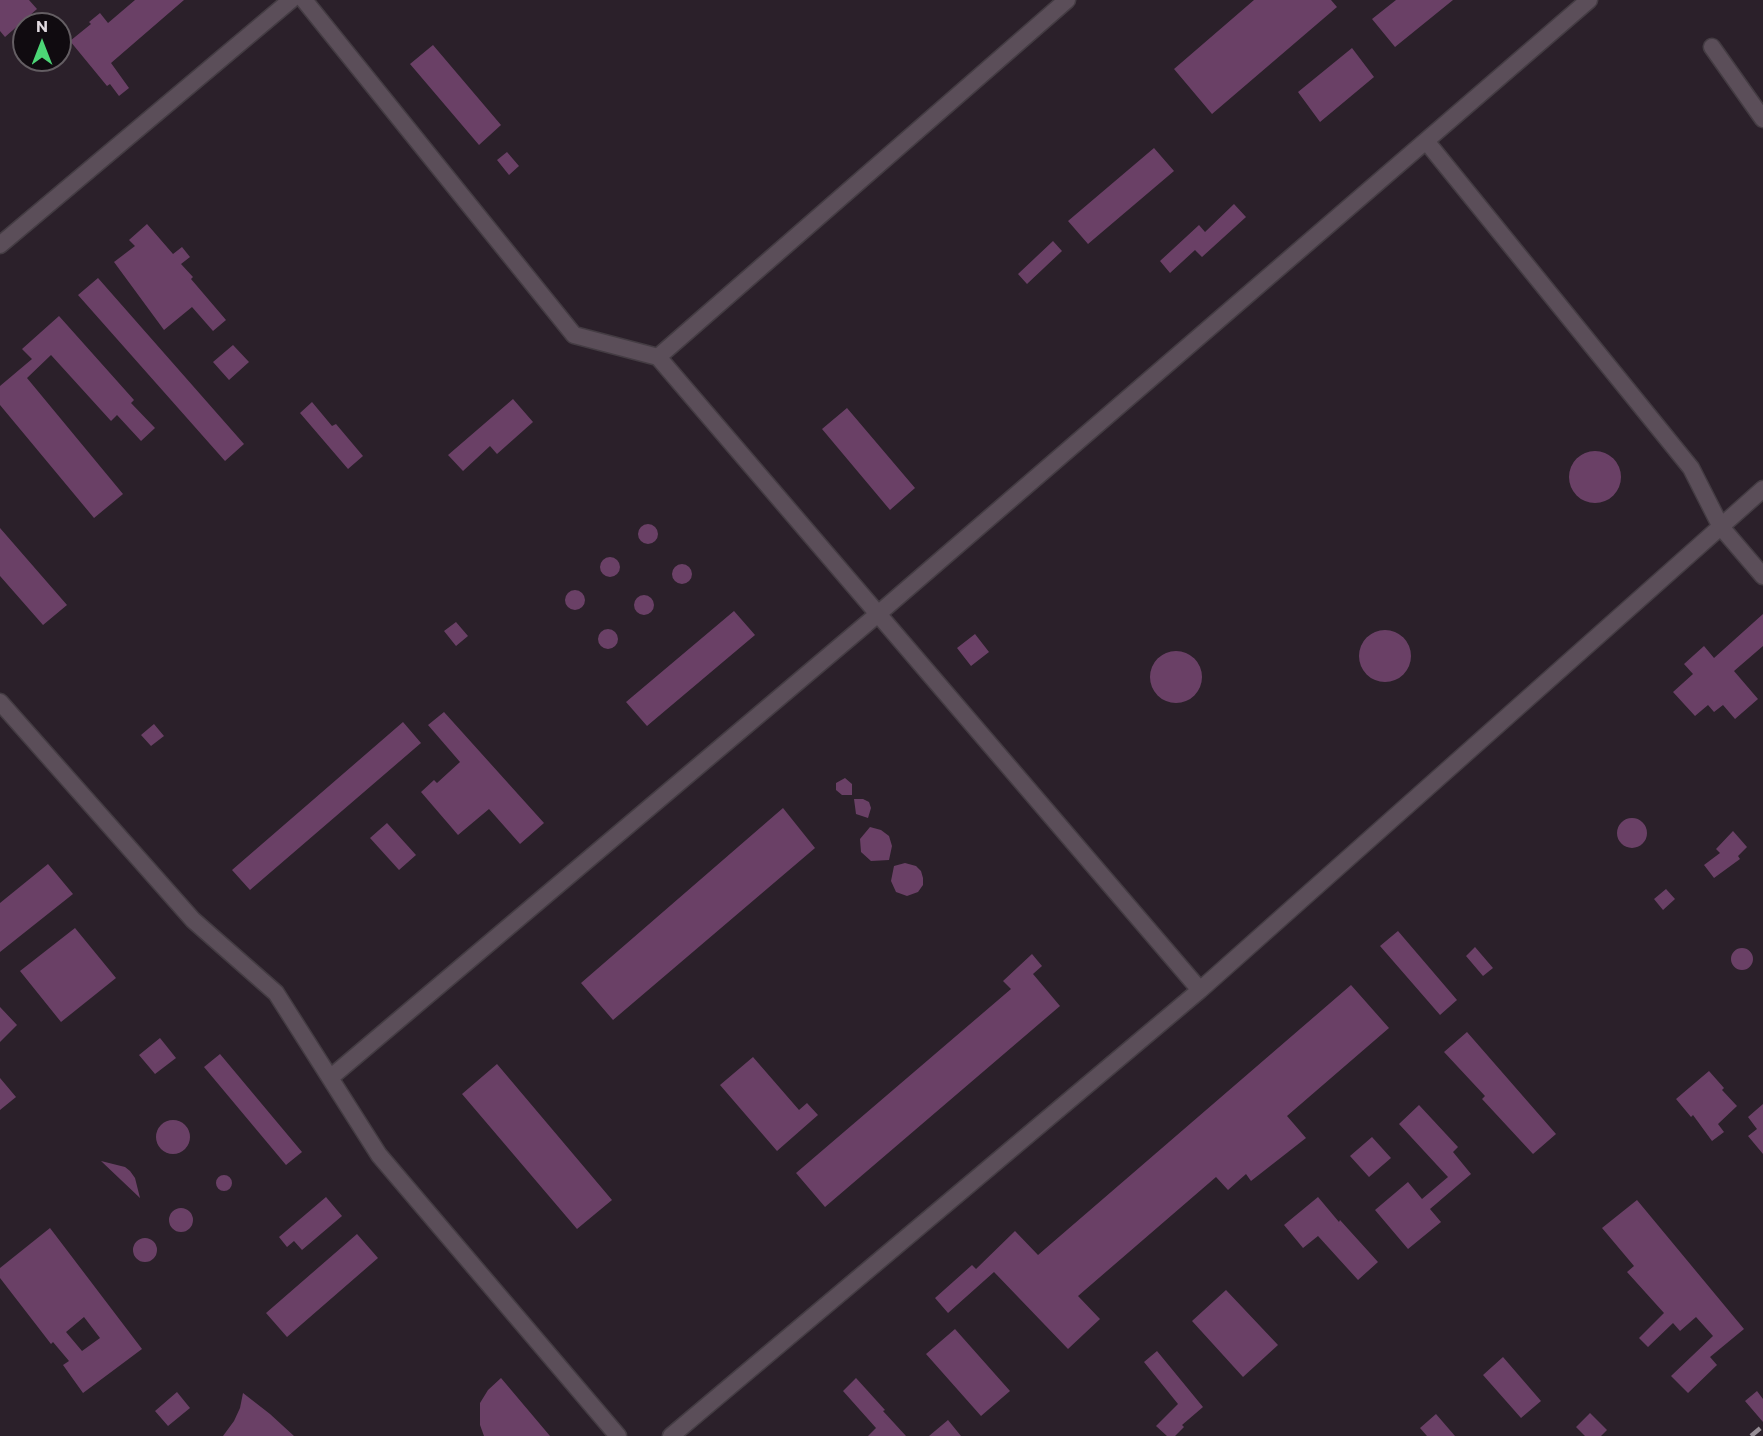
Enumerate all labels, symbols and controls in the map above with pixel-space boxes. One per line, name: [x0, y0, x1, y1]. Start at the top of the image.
north arrow: [12, 12, 72, 72]
text: N: [36, 16, 48, 35]

